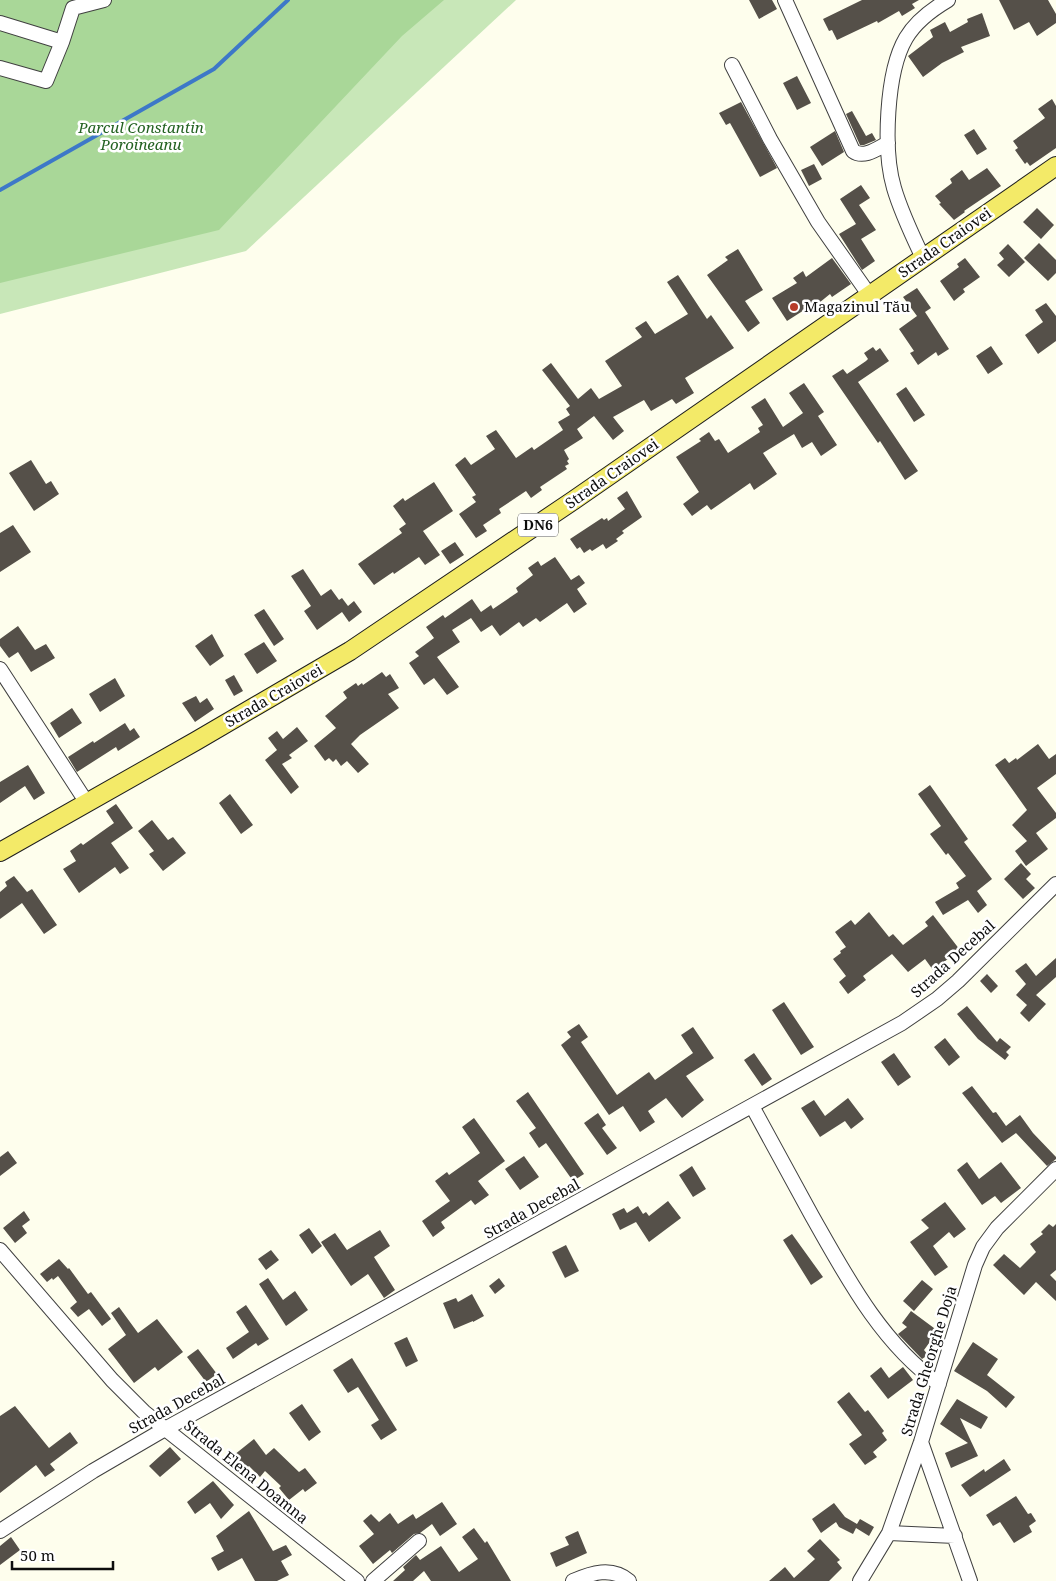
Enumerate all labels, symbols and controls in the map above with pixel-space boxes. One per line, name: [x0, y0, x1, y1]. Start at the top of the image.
park label: Parcul Constantin Poroineanu: [77, 117, 204, 154]
street label: Strada Craiovei: [894, 202, 995, 282]
place label: Magazinul Tău: [804, 296, 910, 316]
marker: Magazinul Tău: [788, 301, 800, 313]
street label: Strada Craiovei: [561, 433, 662, 513]
road number: DN6: [518, 514, 558, 536]
street label: Strada Craiovei: [221, 659, 326, 731]
street label: Strada Decebal: [906, 915, 999, 1001]
street label: Strada Decebal: [480, 1173, 583, 1243]
street label: Strada Gheorghe Doja: [896, 1283, 960, 1438]
street label: Strada Decebal: [125, 1368, 228, 1438]
street label: Strada Elena Doamna: [180, 1415, 313, 1528]
scale bar: [12, 1538, 114, 1570]
text: 50 m: [20, 1545, 55, 1565]

